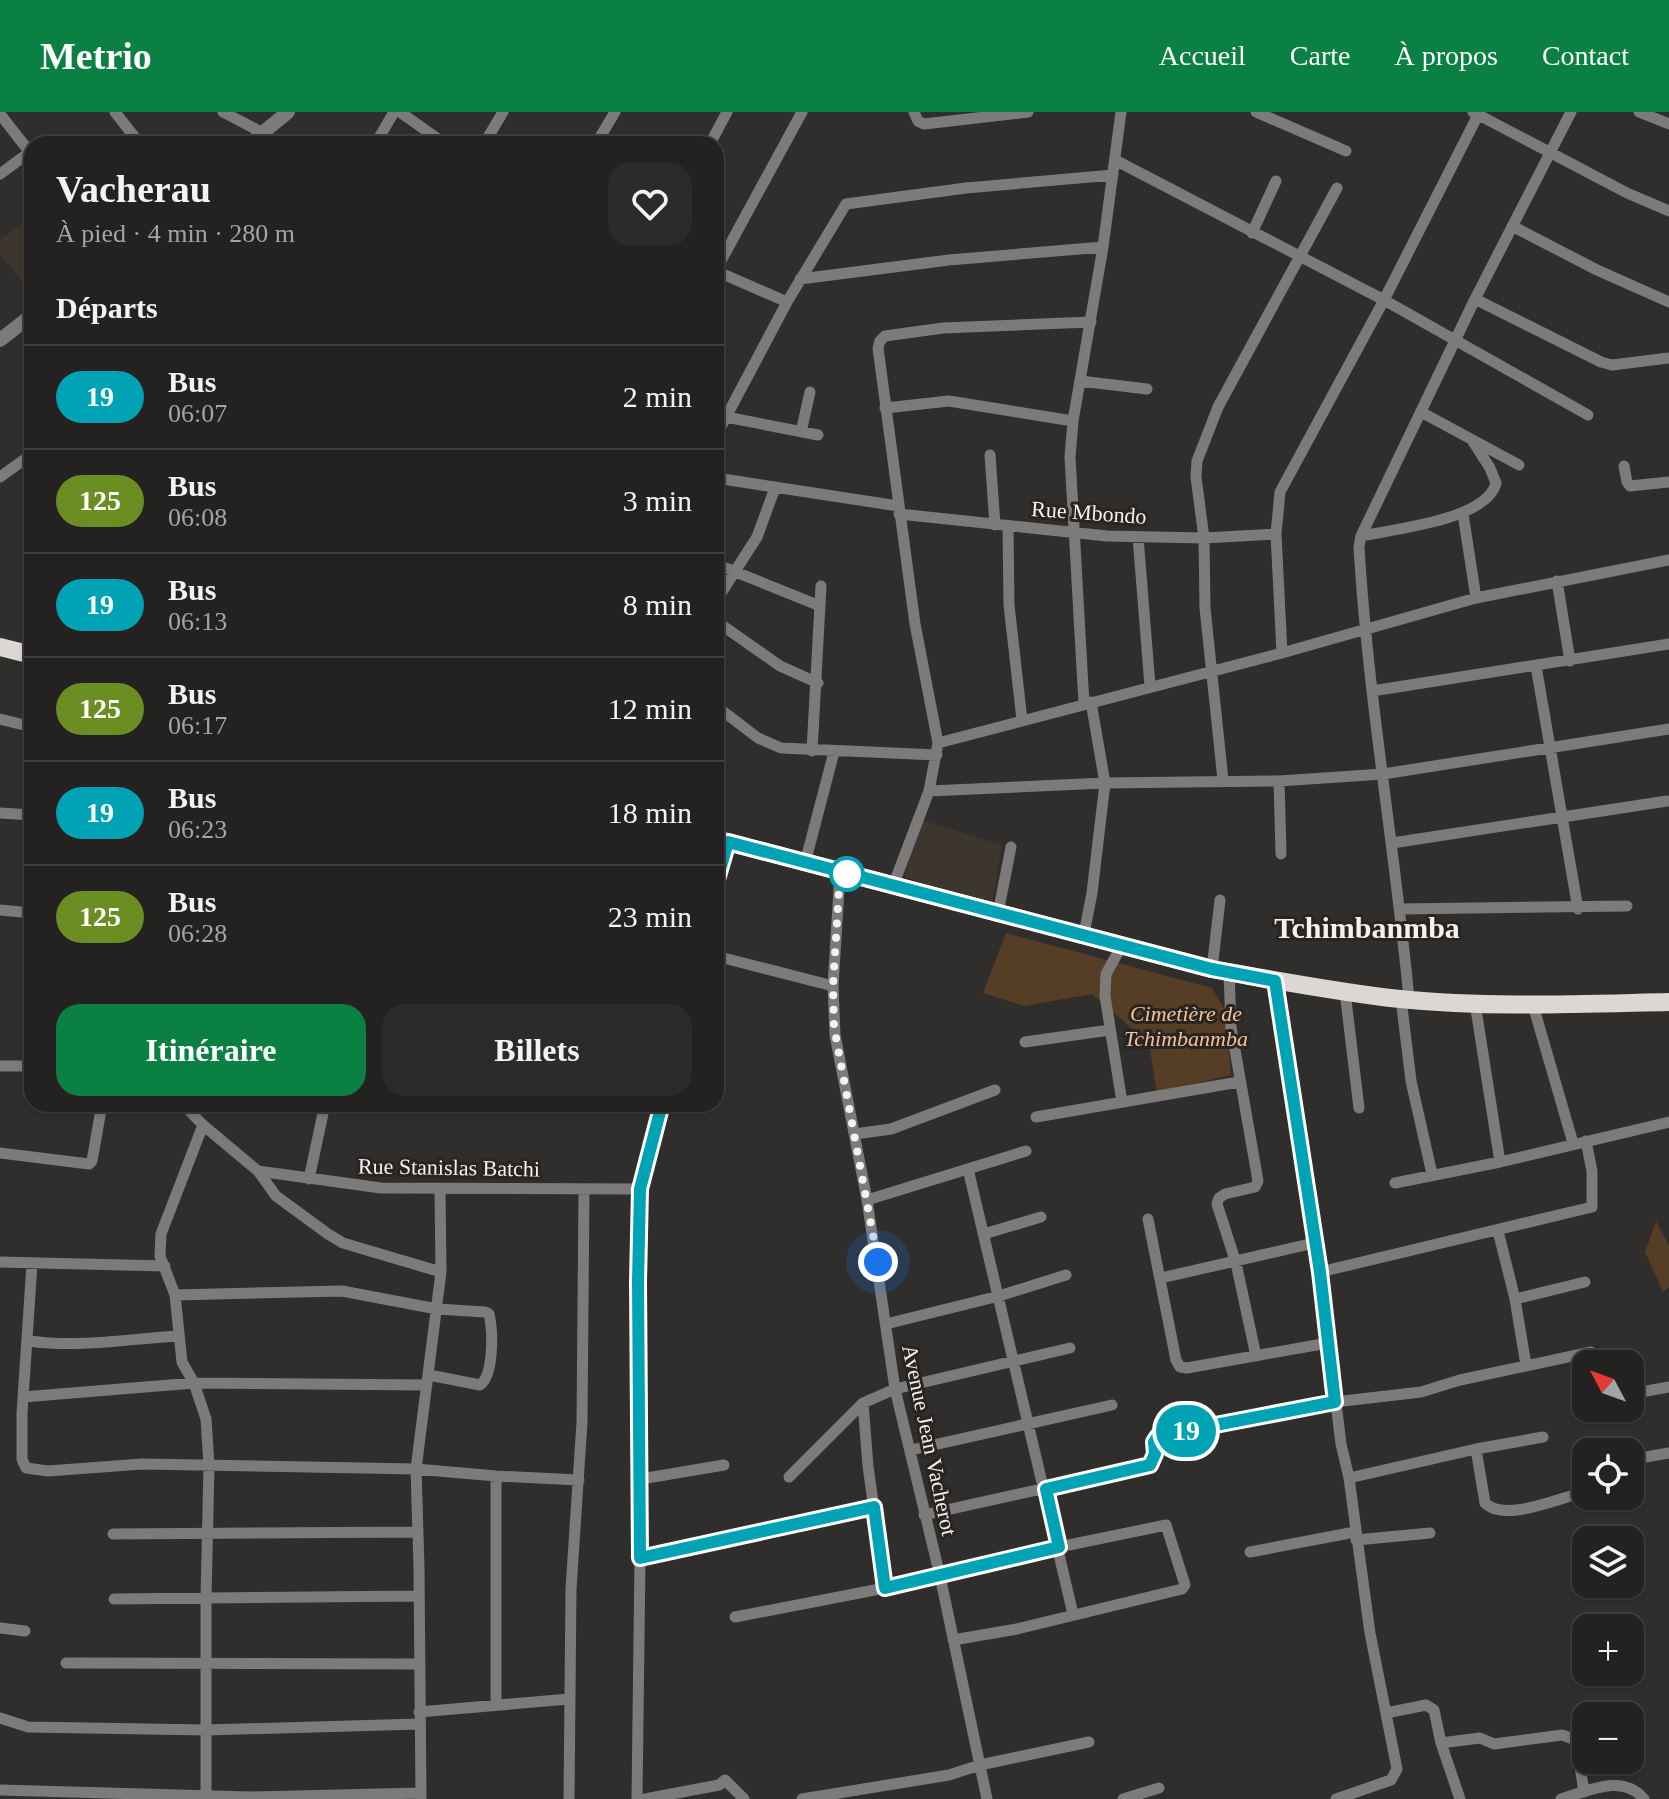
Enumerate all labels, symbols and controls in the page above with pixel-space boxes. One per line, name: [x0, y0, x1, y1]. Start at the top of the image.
text: Metrio: [40, 35, 152, 77]
text: Accueil: [1159, 40, 1246, 71]
text: Carte: [1290, 40, 1350, 71]
text: À propos: [1394, 40, 1498, 71]
text: Contact: [1542, 40, 1629, 71]
button: heart: [608, 162, 692, 246]
text: Vacherau: [56, 168, 211, 210]
text: À pied · 4 min · 280 m: [56, 219, 295, 248]
text: Départs: [56, 291, 158, 324]
text: Bus: [168, 365, 216, 398]
text: 2 min: [623, 380, 692, 413]
text: 19: [86, 381, 114, 412]
text: 06:07: [168, 399, 227, 428]
text: Bus: [168, 469, 216, 502]
text: 3 min: [623, 484, 692, 517]
text: 125: [79, 485, 121, 516]
street label: Rue Mbondo: [1030, 496, 1147, 529]
text: 06:08: [168, 503, 227, 532]
text: Bus: [168, 573, 216, 606]
text: 8 min: [623, 588, 692, 621]
text: 19: [86, 589, 114, 620]
text: 06:13: [168, 607, 227, 636]
text: Bus: [168, 677, 216, 710]
text: 12 min: [608, 692, 692, 725]
text: 125: [79, 693, 121, 724]
text: 06:17: [168, 711, 227, 740]
text: Bus: [168, 781, 216, 814]
text: 18 min: [608, 796, 692, 829]
text: 19: [86, 797, 114, 828]
text: 06:23: [168, 815, 227, 844]
unlabelled marker: [830, 857, 864, 891]
text: Bus: [168, 885, 216, 918]
text: 23 min: [608, 900, 692, 933]
text: 125: [79, 901, 121, 932]
district label: Tchimbanmba: [1274, 911, 1460, 944]
text: 06:28: [168, 919, 227, 948]
park label: Cimetière de Tchimbanmba: [1124, 1001, 1248, 1051]
button: Itinéraire: [56, 1004, 366, 1096]
button: Billets: [382, 1004, 692, 1096]
street label: Rue Stanislas Batchi: [358, 1153, 540, 1182]
your location: [858, 1242, 898, 1282]
street label: Avenue Jean Vacherot: [897, 1342, 962, 1538]
north arrow: [1572, 1350, 1644, 1422]
map controls: [1572, 1350, 1644, 1774]
line badge: 19: [1150, 1405, 1222, 1457]
text: 19: [1172, 1415, 1200, 1446]
button: locate: [1572, 1438, 1644, 1510]
button: layers: [1572, 1526, 1644, 1598]
button: +: [1572, 1614, 1644, 1686]
button: −: [1572, 1702, 1644, 1774]

